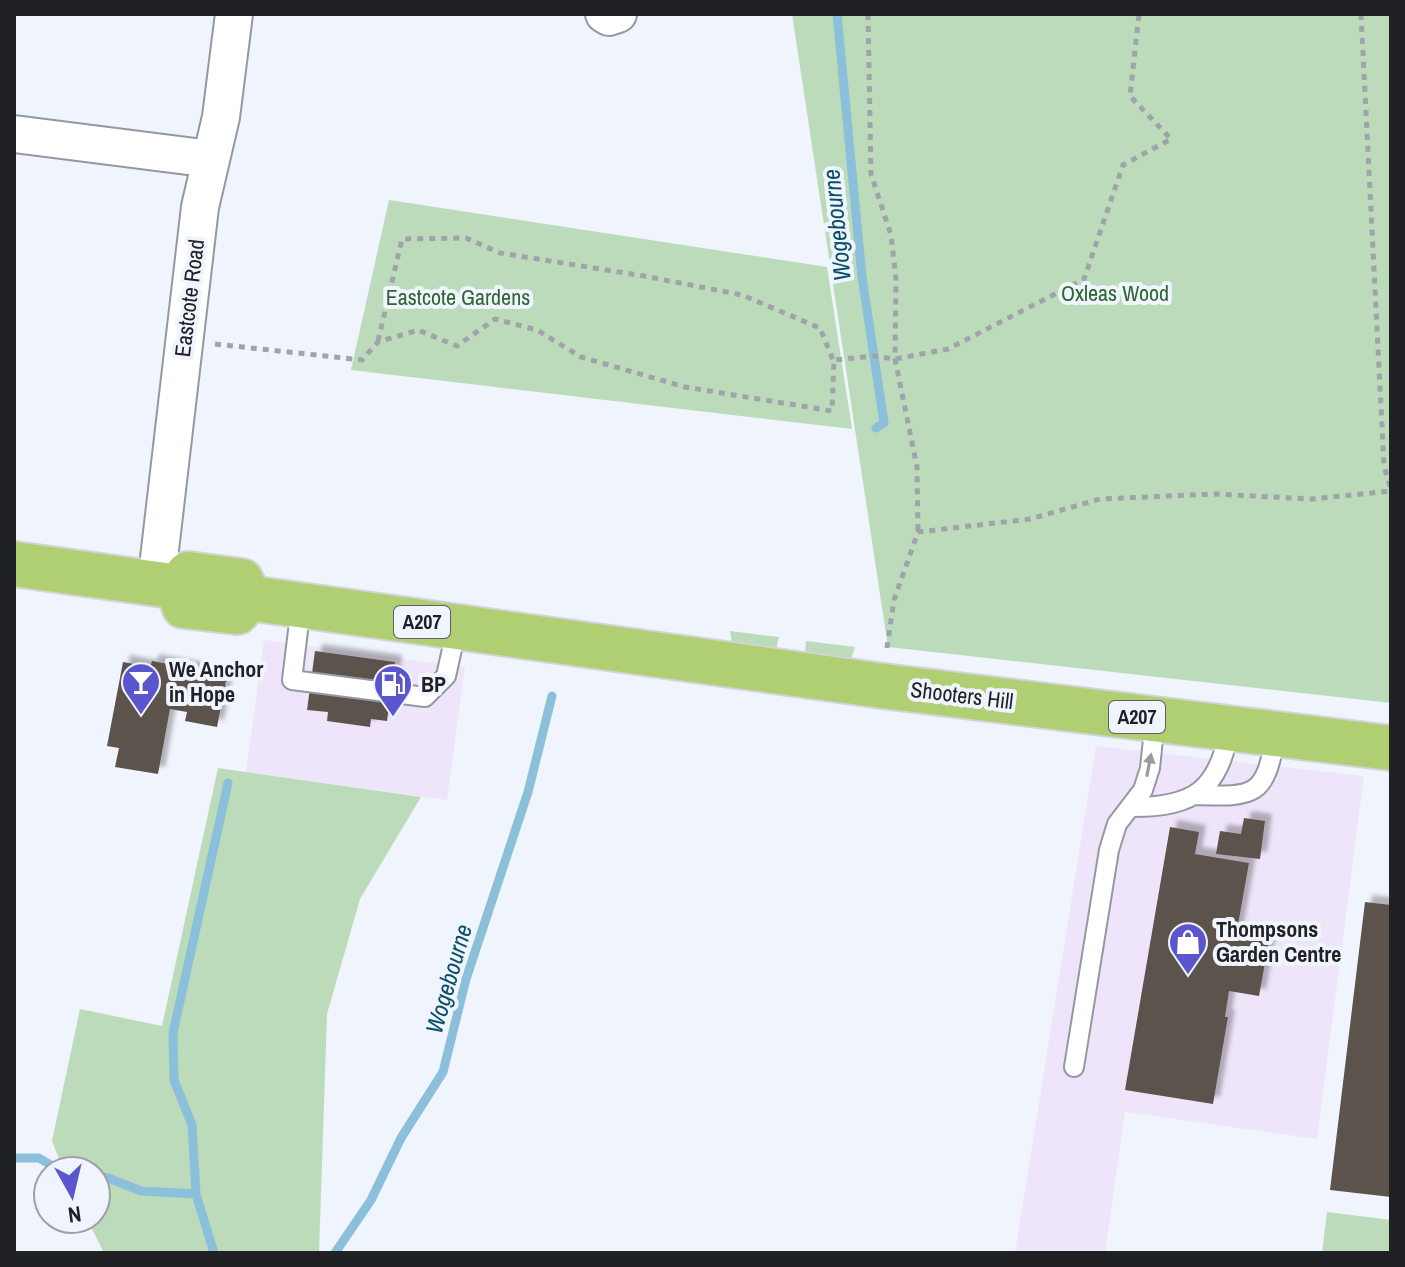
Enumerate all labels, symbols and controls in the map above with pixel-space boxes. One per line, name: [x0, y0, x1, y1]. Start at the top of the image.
water label: Wogebourne: [814, 168, 858, 283]
street label: Eastcote Road: [167, 237, 211, 359]
park label: Oxleas Wood: [1061, 278, 1169, 308]
park label: Eastcote Gardens: [386, 282, 530, 312]
road number: A207: [394, 606, 450, 638]
place label: We Anchor in Hope: [169, 654, 263, 709]
bar icon: We Anchor in Hope: [120, 661, 162, 716]
fuel station icon: BP: [372, 663, 414, 718]
place label: BP: [421, 669, 446, 699]
street label: Shooters Hill: [909, 674, 1015, 716]
road number: A207: [1109, 701, 1165, 733]
one-way arrow: [1144, 752, 1156, 777]
place label: Thompsons Garden Centre: [1216, 914, 1341, 969]
water label: Wogebourne: [417, 920, 479, 1037]
shop icon: Thompsons Garden Centre: [1167, 921, 1209, 976]
north arrow: [32, 1155, 112, 1235]
text: N: [66, 1199, 83, 1231]

